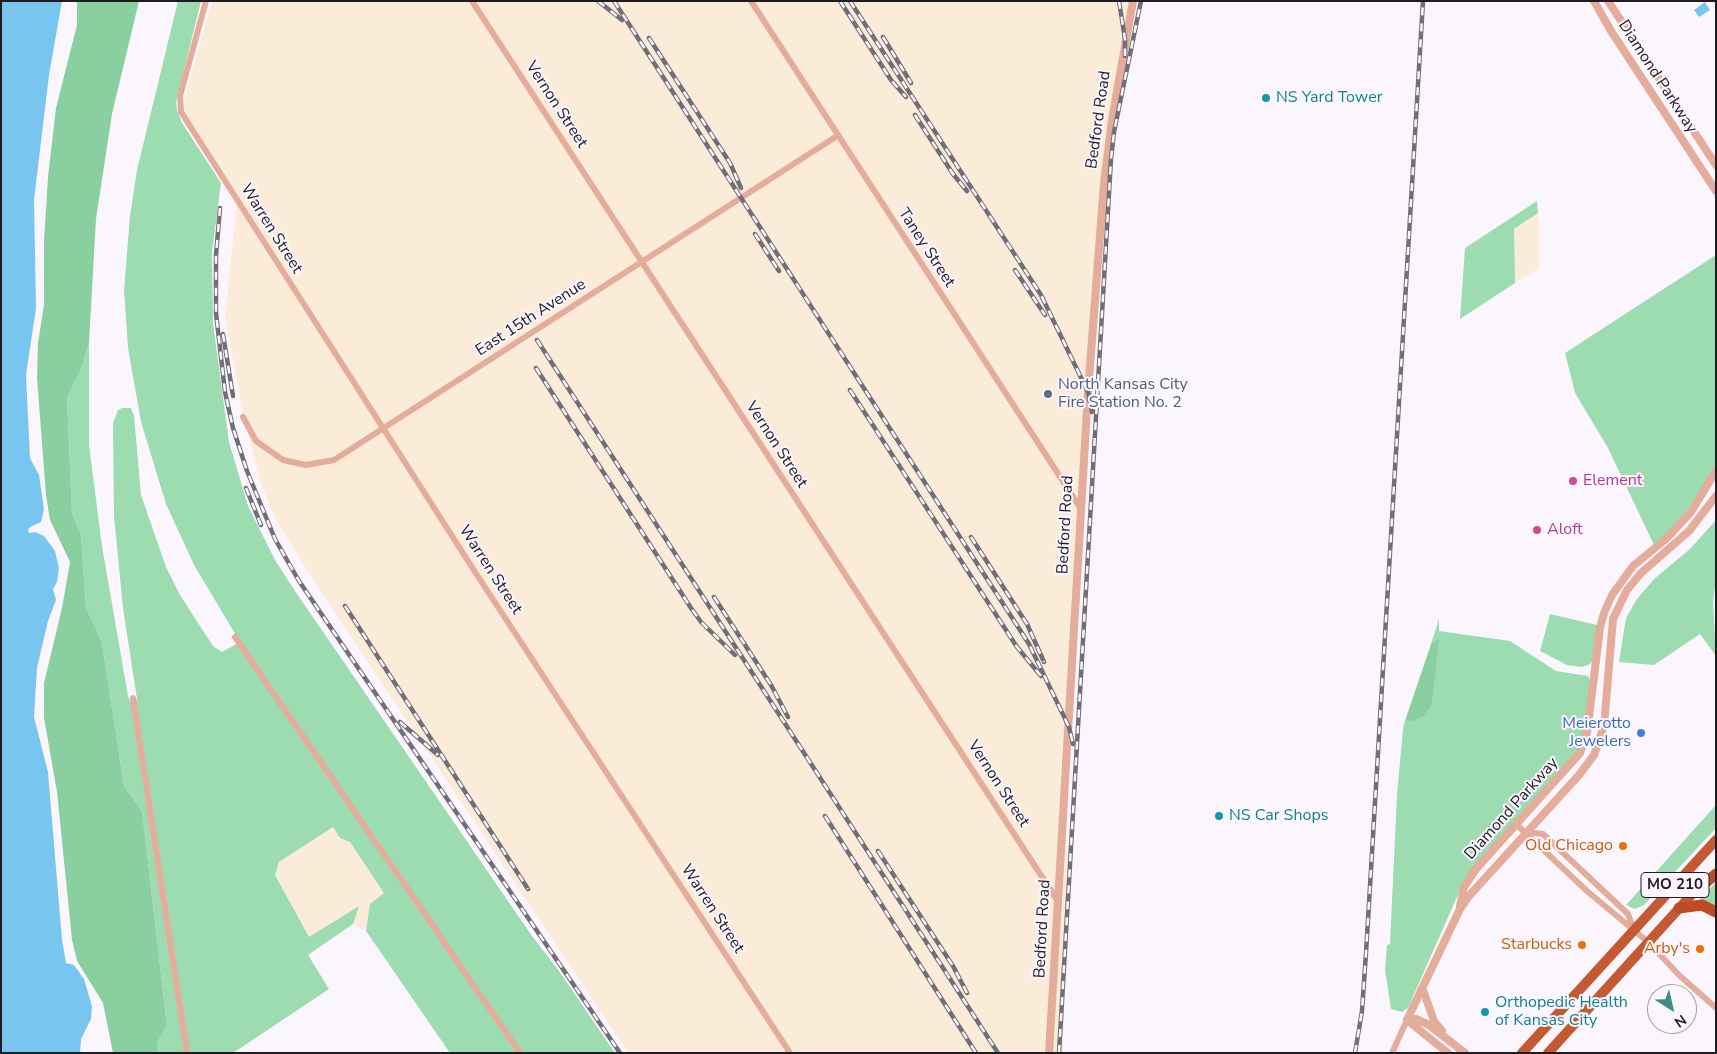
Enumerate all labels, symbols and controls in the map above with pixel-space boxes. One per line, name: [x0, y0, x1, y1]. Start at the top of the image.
street label: Diamond Parkway: [1613, 17, 1701, 137]
street label: Vernon Street: [521, 58, 591, 152]
street label: Bedford Road: [1083, 70, 1115, 170]
place label: NS Yard Tower: [1276, 88, 1382, 108]
marker: NS Yard Tower: [1260, 92, 1272, 104]
street label: Warren Street: [236, 181, 306, 277]
street label: Taney Street: [893, 205, 959, 291]
street label: East 15th Avenue: [472, 275, 590, 361]
place label: North Kansas City Fire Station No. 2: [1058, 375, 1188, 413]
marker: North Kansas City Fire Station No. 2: [1042, 388, 1054, 400]
street label: Vernon Street: [741, 398, 811, 492]
place label: Element: [1583, 471, 1642, 491]
street label: Bedford Road: [1054, 475, 1078, 575]
marker: Element: [1567, 475, 1579, 487]
place label: Aloft: [1547, 520, 1583, 540]
street label: Warren Street: [454, 522, 526, 618]
marker: Aloft: [1531, 524, 1543, 536]
place label: Meierotto Jewelers: [1562, 714, 1631, 752]
marker: Meierotto Jewelers: [1635, 727, 1647, 739]
street label: Vernon Street: [963, 737, 1033, 831]
street label: Diamond Parkway: [1461, 754, 1563, 864]
place label: NS Car Shops: [1229, 806, 1328, 826]
marker: NS Car Shops: [1213, 810, 1225, 822]
place label: Old Chicago: [1525, 836, 1613, 856]
marker: Old Chicago: [1617, 840, 1629, 852]
street label: Warren Street: [676, 861, 748, 957]
road number: MO 210: [1641, 872, 1709, 898]
street label: Bedford Road: [1031, 879, 1055, 979]
place label: Starbucks: [1501, 935, 1572, 955]
marker: Starbucks: [1576, 939, 1588, 951]
place label: Arby's: [1644, 939, 1690, 959]
marker: Arby's: [1694, 943, 1706, 955]
north arrow: [1647, 984, 1697, 1034]
place label: Orthopedic Health of Kansas City: [1495, 993, 1628, 1031]
marker: Orthopedic Health of Kansas City: [1479, 1006, 1491, 1018]
text: N: [1671, 1010, 1690, 1032]

